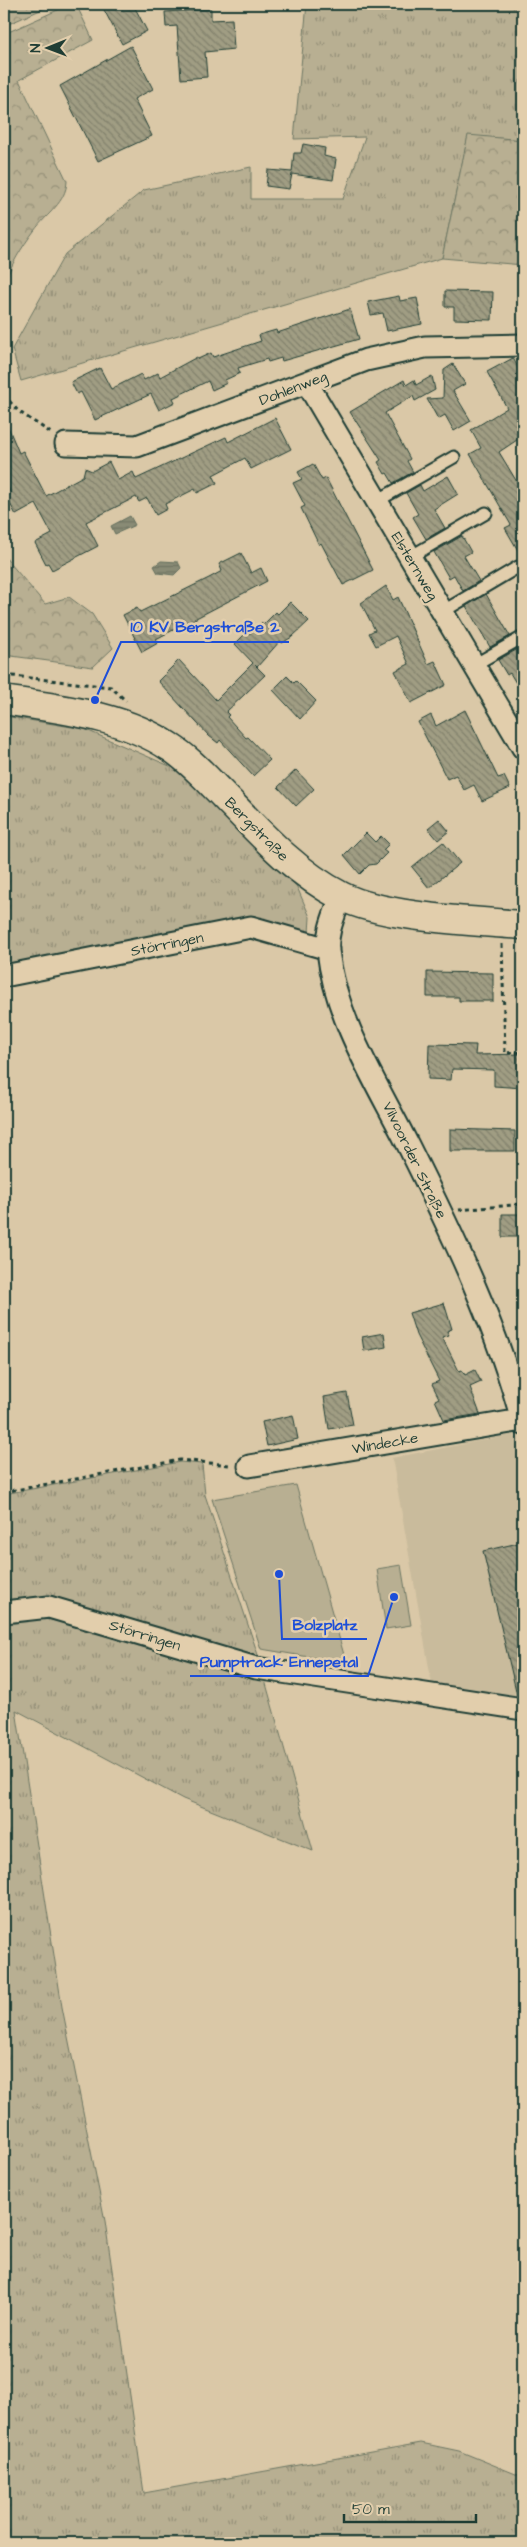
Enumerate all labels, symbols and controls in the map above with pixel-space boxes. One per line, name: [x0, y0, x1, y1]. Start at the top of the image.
north arrow: [22, 22, 72, 72]
text: N: [26, 43, 46, 53]
street label: Dohlenweg: [256, 366, 331, 412]
street label: Elsternweg: [385, 528, 443, 605]
callout: 10 KV Bergstraße 2: [121, 611, 289, 642]
text: 10 KV Bergstraße 2: [131, 616, 280, 640]
street label: Bergstraße: [219, 793, 293, 867]
street label: Störringen: [129, 927, 206, 963]
street label: Vilvoorder Straße: [377, 1098, 452, 1222]
street label: Windecke: [351, 1427, 420, 1460]
callout: Bolzplatz: [282, 1608, 367, 1639]
text: Bolzplatz: [293, 1614, 358, 1636]
street label: Störringen: [106, 1615, 184, 1657]
callout: Pumptrack Ennepetal: [190, 1645, 368, 1676]
text: Pumptrack Ennepetal: [200, 1651, 359, 1673]
scale bar: [344, 2492, 477, 2524]
text: 50 m: [352, 2499, 390, 2520]

